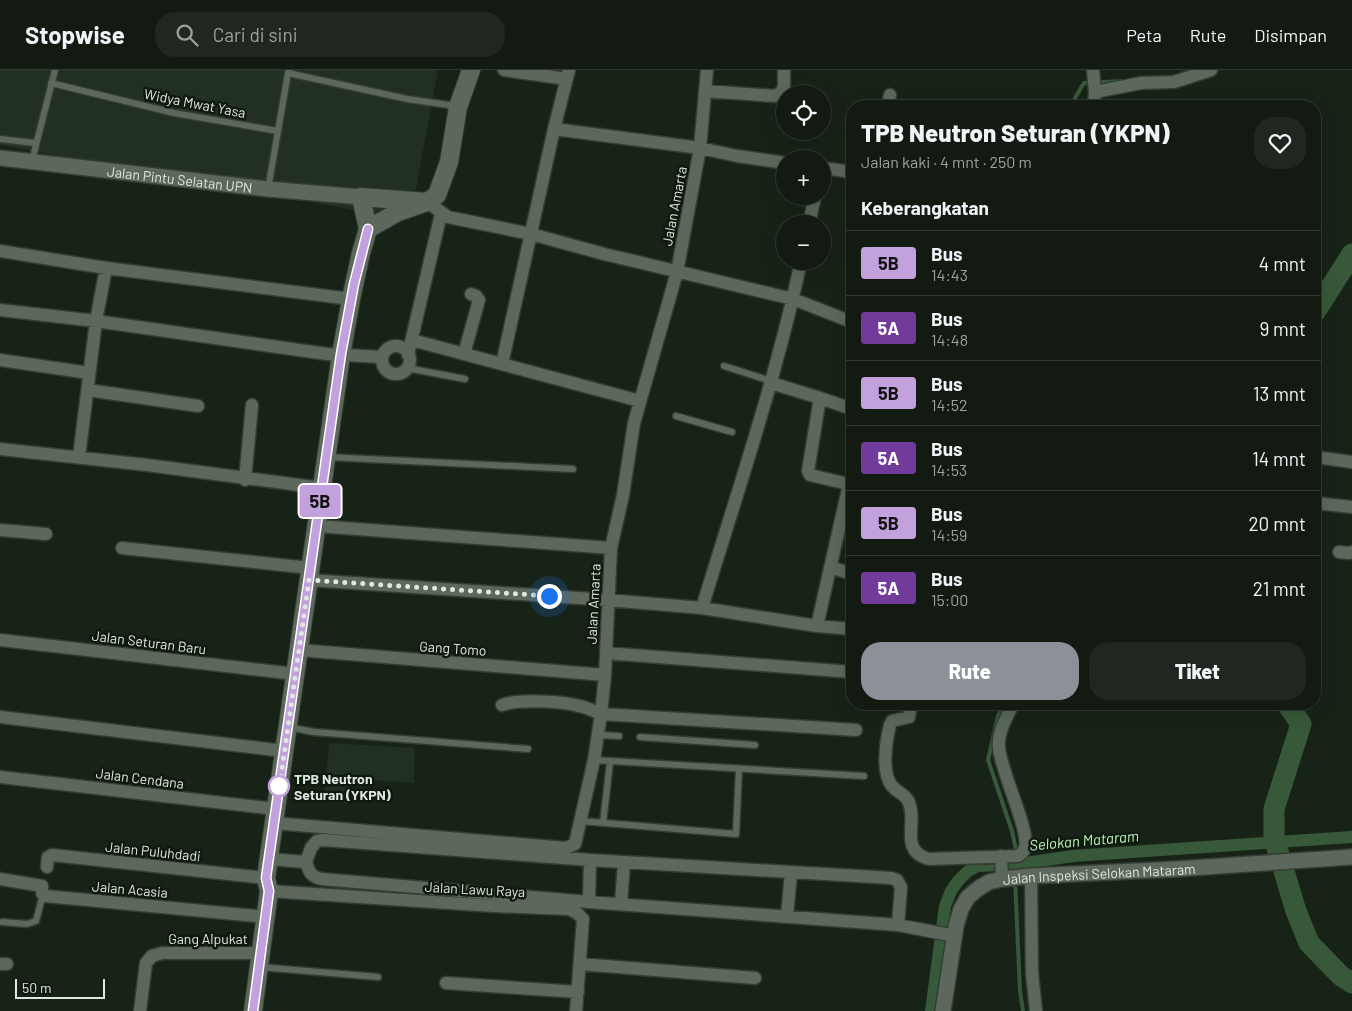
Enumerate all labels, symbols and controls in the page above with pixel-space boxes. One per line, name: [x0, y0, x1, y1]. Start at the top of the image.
search box: [155, 12, 505, 57]
text: Stopwise: [25, 20, 125, 49]
icon: search: [173, 21, 201, 49]
text: Cari di sini: [213, 23, 298, 46]
text: Peta: [1126, 24, 1162, 46]
text: Rute: [1190, 24, 1226, 46]
text: Disimpan: [1254, 24, 1327, 46]
street label: Widya Mwat Yasa: [143, 85, 247, 121]
map controls: [776, 85, 831, 270]
button: locate: [776, 85, 831, 140]
button: heart: [1254, 117, 1306, 169]
text: TPB Neutron Seturan (YKPN): [861, 118, 1170, 147]
button: +: [776, 150, 831, 205]
text: Jalan kaki · 4 mnt · 250 m: [861, 152, 1032, 171]
street label: Jalan Pintu Selatan UPN: [106, 162, 253, 196]
street label: Jalan Amarta: [658, 165, 690, 247]
text: Keberangkatan: [861, 196, 989, 219]
button: −: [776, 215, 831, 270]
text: Bus: [931, 242, 963, 265]
text: 5B: [878, 252, 899, 274]
text: 4 mnt: [1259, 252, 1306, 275]
text: 14:43: [931, 265, 968, 284]
text: Bus: [931, 307, 963, 330]
text: 5A: [878, 317, 899, 339]
text: 9 mnt: [1259, 317, 1306, 340]
text: 14:48: [931, 330, 968, 349]
text: Bus: [931, 372, 963, 395]
text: 5B: [878, 382, 899, 404]
text: 13 mnt: [1253, 382, 1306, 405]
text: 14:52: [931, 395, 968, 414]
text: Bus: [931, 437, 963, 460]
text: 5A: [878, 447, 899, 469]
text: 14 mnt: [1252, 447, 1306, 470]
text: 14:53: [931, 460, 967, 479]
line badge: 5B: [298, 485, 342, 517]
text: 5B: [310, 490, 330, 512]
text: Bus: [931, 502, 963, 525]
text: 5B: [878, 512, 899, 534]
text: 20 mnt: [1248, 512, 1306, 535]
text: 14:59: [931, 525, 967, 544]
street label: Jalan Amarta: [582, 563, 604, 645]
text: Bus: [931, 567, 963, 590]
text: 5A: [878, 577, 899, 599]
text: 21 mnt: [1253, 577, 1306, 600]
your location: [537, 584, 562, 609]
text: 15:00: [931, 590, 968, 609]
street label: Jalan Seturan Baru: [91, 627, 207, 657]
street label: Gang Tomo: [419, 637, 487, 659]
button: Rute: [861, 642, 1079, 700]
button: Tiket: [1089, 642, 1306, 700]
street label: Jalan Cendana: [95, 764, 185, 792]
place label: TPB Neutron Seturan (YKPN): [294, 770, 391, 803]
marker: TPB Neutron Seturan (YKPN): [268, 775, 290, 797]
water label: Selokan Mataram: [1028, 826, 1140, 854]
street label: Jalan Puluhdadi: [104, 838, 202, 864]
street label: Jalan Inspeksi Selokan Mataram: [1002, 859, 1196, 887]
street label: Jalan Acasia: [91, 877, 169, 901]
street label: Jalan Lawu Raya: [424, 878, 526, 900]
street label: Gang Alpukat: [168, 930, 248, 947]
scale bar: [15, 976, 105, 999]
text: 50 m: [22, 979, 51, 996]

